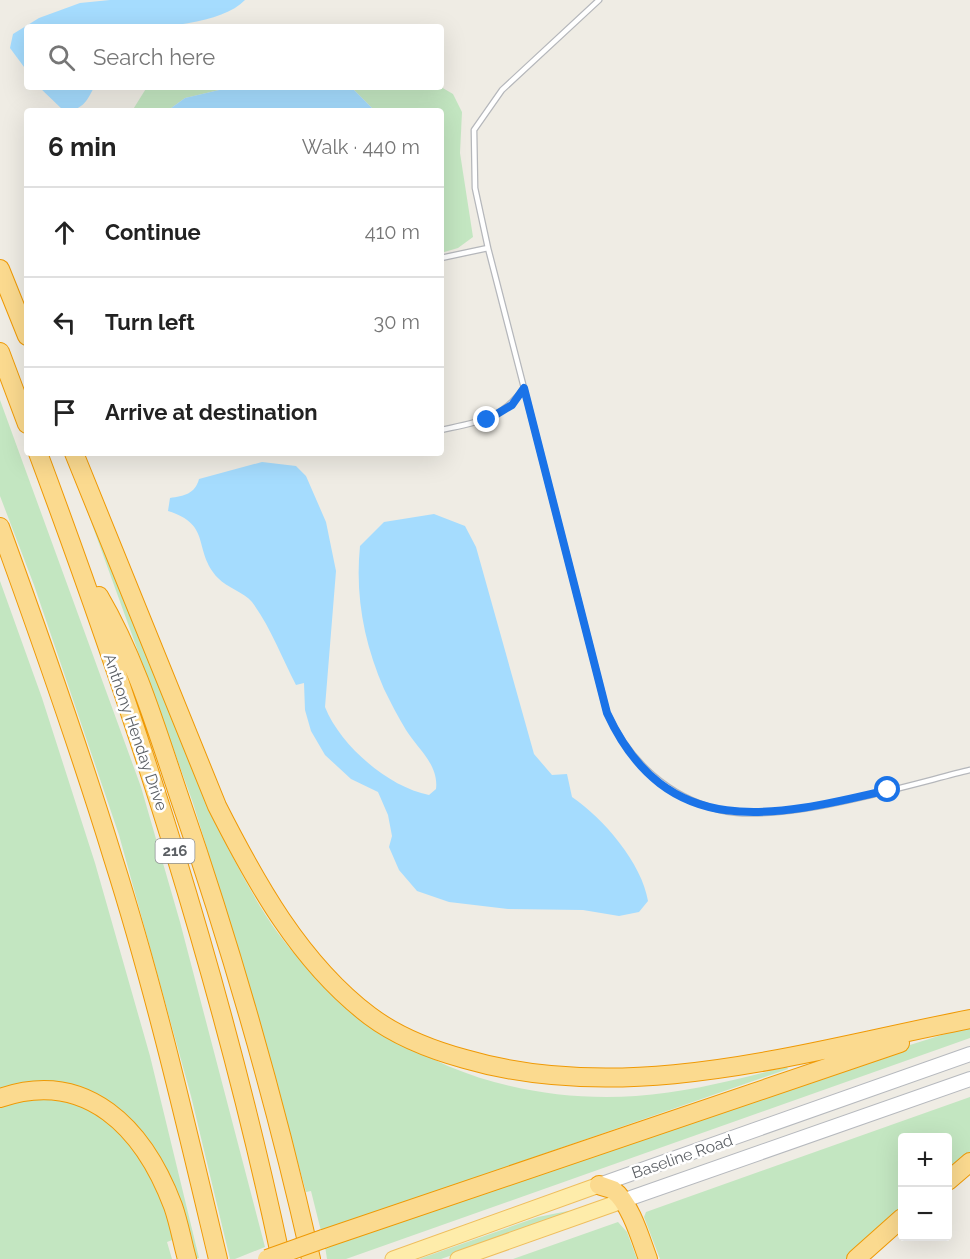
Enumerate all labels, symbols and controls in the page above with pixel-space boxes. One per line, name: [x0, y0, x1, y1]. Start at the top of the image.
search box: [24, 24, 444, 90]
icon: search: [45, 41, 78, 74]
text: Search here: [93, 44, 215, 70]
text: 6 min: [48, 132, 117, 162]
text: Walk · 440 m: [302, 135, 420, 159]
icon: ahead: [48, 216, 81, 249]
text: Continue: [105, 219, 201, 245]
text: 410 m: [365, 220, 420, 244]
icon: left: [48, 306, 81, 339]
text: Turn left: [105, 309, 195, 335]
text: 30 m: [374, 310, 420, 334]
icon: arrive: [48, 396, 81, 429]
text: Arrive at destination: [105, 399, 318, 425]
route end: [473, 406, 499, 432]
street label: Anthony Henday Drive: [100, 651, 171, 813]
route start: [874, 776, 900, 802]
road number: 216: [156, 839, 195, 863]
street label: Baseline Road: [629, 1130, 735, 1183]
map controls: [898, 1133, 952, 1241]
button: +: [898, 1133, 952, 1187]
button: −: [898, 1187, 952, 1241]

